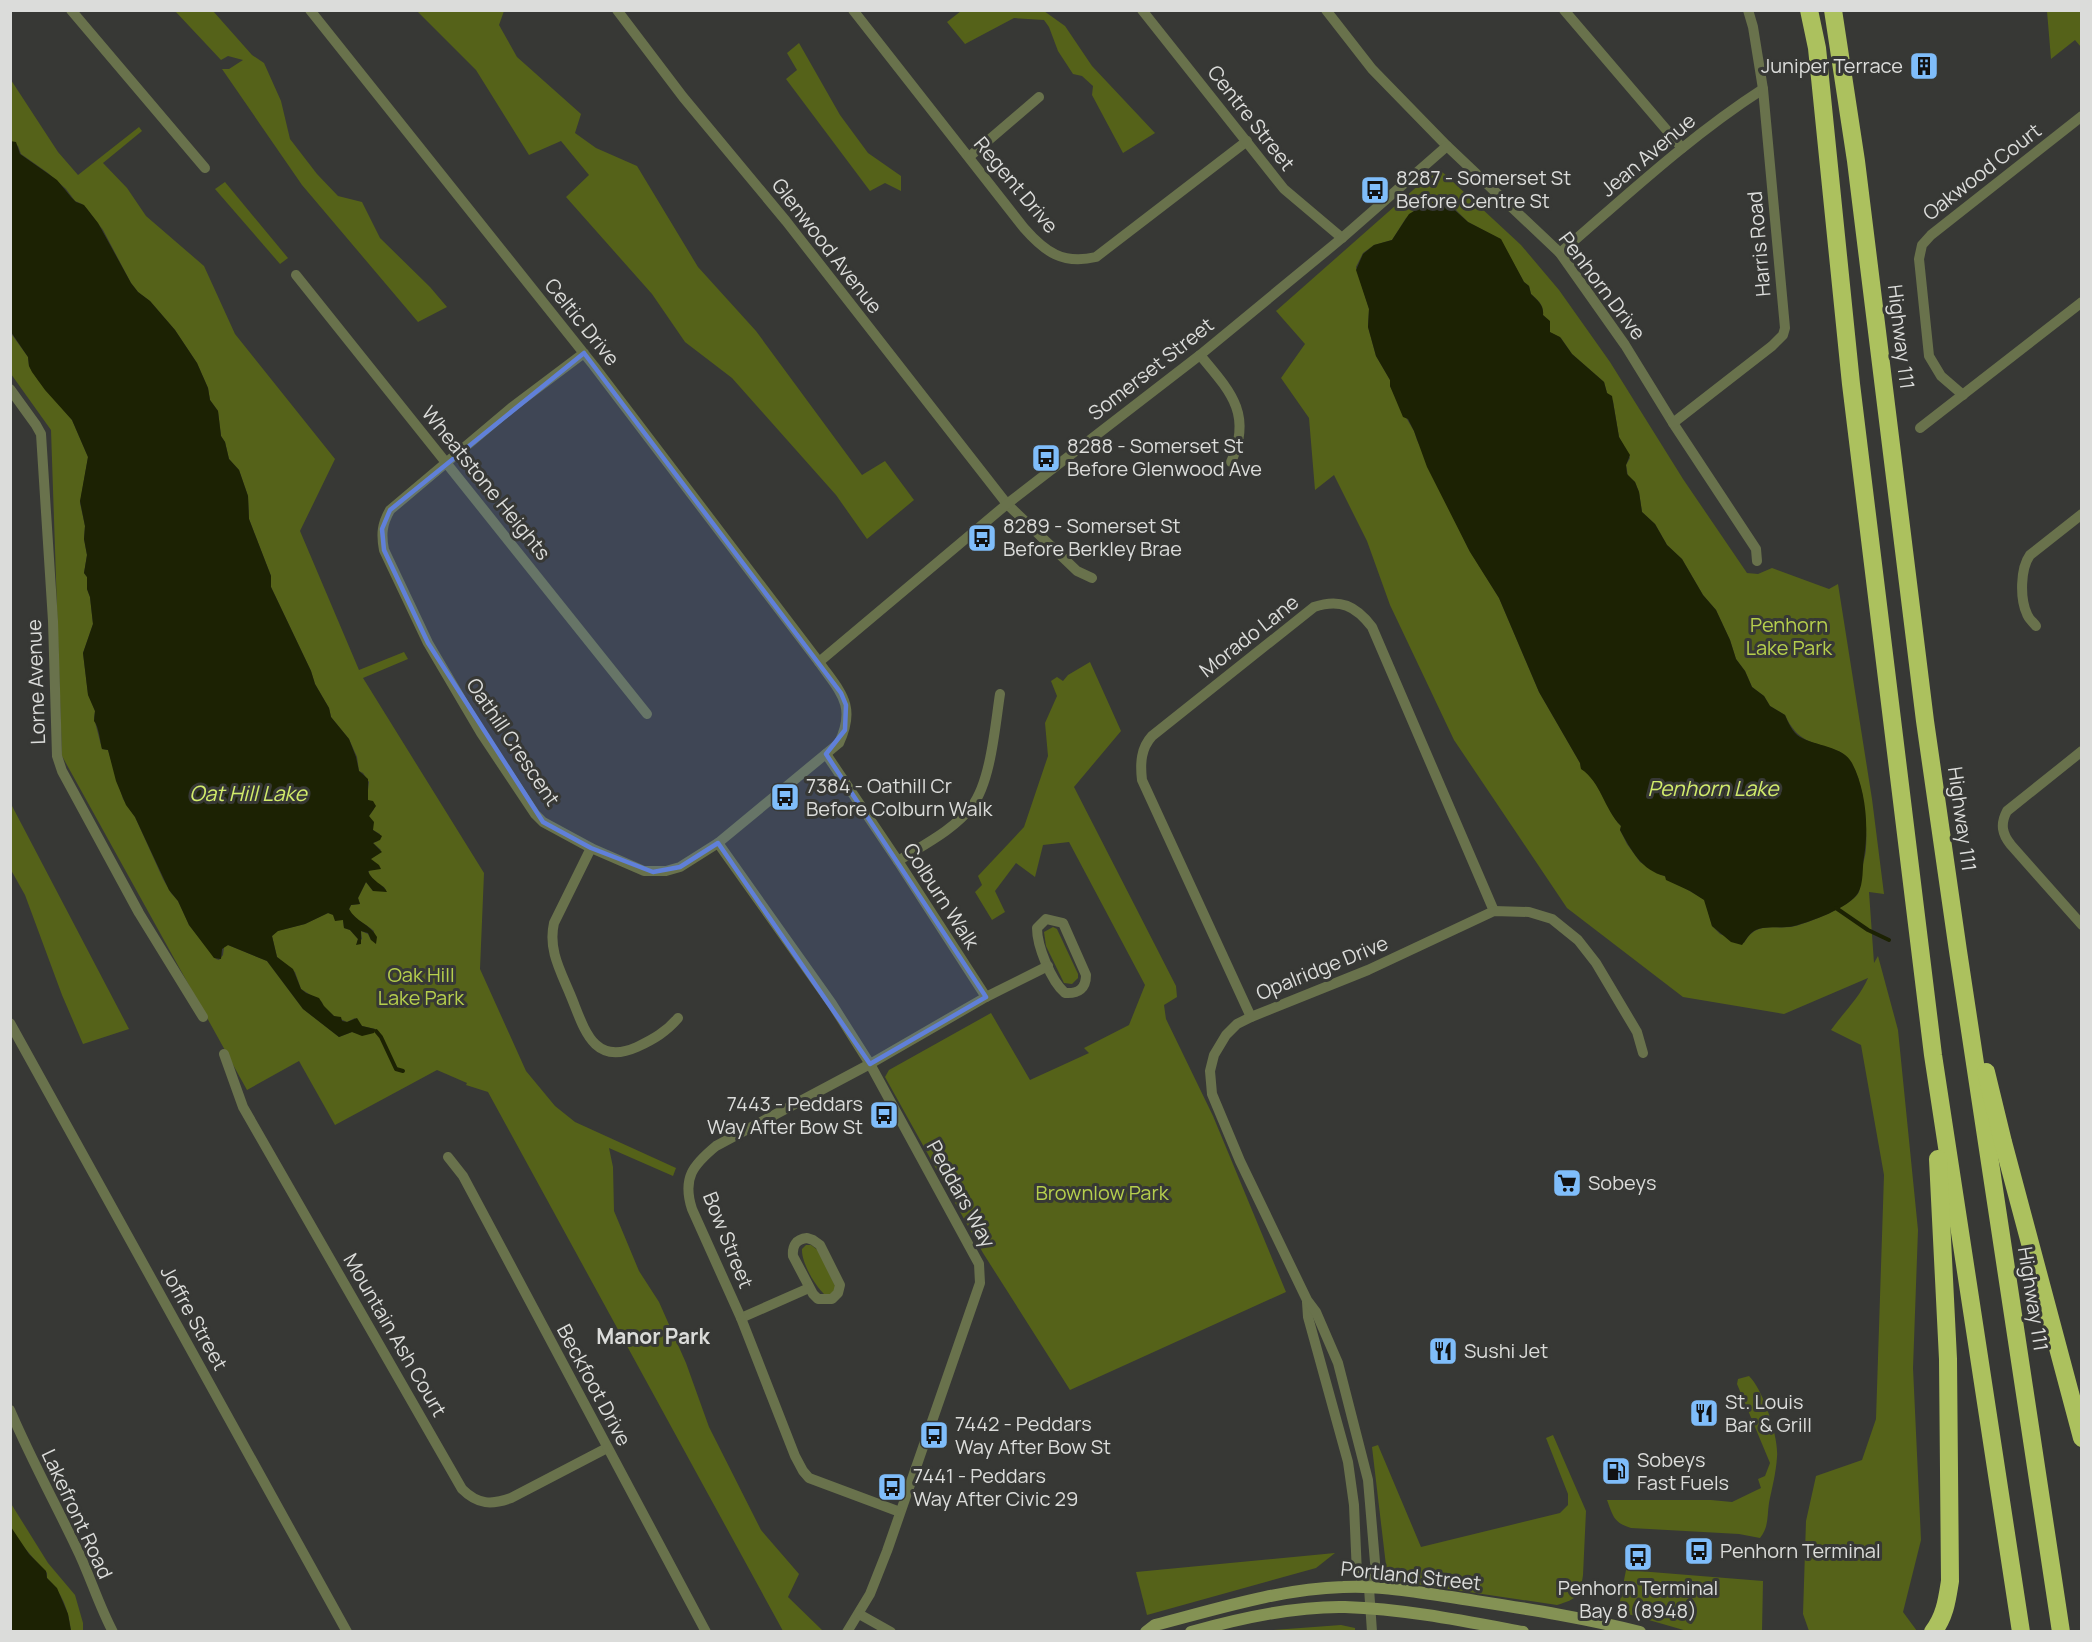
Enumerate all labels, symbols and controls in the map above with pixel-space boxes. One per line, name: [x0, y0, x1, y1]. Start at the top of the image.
building icon: Juniper Terrace: [1908, 50, 1940, 82]
place label: Juniper Terrace: [1761, 52, 1903, 79]
street label: Centre Street: [1202, 59, 1301, 176]
street label: Jean Avenue: [1594, 107, 1701, 202]
street label: Oakwood Court: [1917, 117, 2046, 226]
street label: Regent Drive: [968, 131, 1065, 239]
place label: 8287 - Somerset St Before Centre St: [1396, 164, 1571, 214]
street label: Glenwood Avenue: [766, 172, 889, 319]
bus stop icon: 8287 - Somerset St Before Centre St: [1359, 174, 1391, 206]
street label: Harris Road: [1740, 190, 1777, 298]
street label: Penhorn Drive: [1553, 226, 1652, 345]
street label: Celtic Drive: [539, 272, 626, 371]
street label: Highway 111: [1882, 283, 1921, 391]
street label: Somerset Street: [1082, 311, 1219, 426]
street label: Wheatstone Heights: [416, 400, 557, 565]
place label: 8288 - Somerset St Before Glenwood Ave: [1067, 432, 1262, 482]
bus stop icon: 8288 - Somerset St Before Glenwood Ave: [1030, 442, 1062, 474]
place label: 8289 - Somerset St Before Berkley Brae: [1003, 512, 1182, 562]
bus stop icon: 8289 - Somerset St Before Berkley Brae: [966, 522, 998, 554]
street label: Morado Lane: [1193, 588, 1304, 683]
park label: Penhorn Lake Park: [1746, 611, 1833, 661]
street label: Lorne Avenue: [20, 619, 51, 745]
street label: Oathill Crescent: [461, 672, 566, 811]
street label: Highway 111: [1942, 765, 1983, 873]
place label: 7384 - Oathill Cr Before Colburn Walk: [806, 772, 993, 822]
water label: Penhorn Lake: [1647, 774, 1780, 802]
water label: Oat Hill Lake: [189, 779, 309, 807]
bus stop icon: 7384 - Oathill Cr Before Colburn Walk: [769, 781, 801, 813]
street label: Colburn Walk: [897, 838, 986, 955]
street label: Opalridge Drive: [1252, 929, 1392, 1006]
park label: Oak Hill Lake Park: [378, 961, 465, 1011]
place label: 7443 - Peddars Way After Bow St: [707, 1090, 863, 1140]
bus stop icon: 7443 - Peddars Way After Bow St: [868, 1099, 900, 1131]
street label: Peddars Way: [921, 1135, 1002, 1253]
supermarket icon: Sobeys: [1551, 1167, 1583, 1199]
place label: Sobeys: [1588, 1169, 1657, 1196]
park label: Brownlow Park: [1035, 1179, 1170, 1206]
street label: Bow Street: [697, 1188, 760, 1292]
street label: Highway 111: [2012, 1245, 2055, 1353]
street label: Mountain Ash Court: [338, 1248, 453, 1421]
street label: Joffre Street: [155, 1261, 234, 1375]
street label: Beckfoot Drive: [551, 1319, 638, 1450]
district label: Manor Park: [596, 1322, 710, 1350]
restaurant icon: Sushi Jet: [1427, 1335, 1459, 1367]
place label: Sushi Jet: [1464, 1337, 1548, 1364]
place label: St. Louis Bar & Grill: [1725, 1388, 1812, 1438]
restaurant icon: St. Louis Bar & Grill: [1688, 1397, 1720, 1429]
place label: 7442 - Peddars Way After Bow St: [955, 1410, 1111, 1460]
bus stop icon: 7442 - Peddars Way After Bow St: [918, 1419, 950, 1451]
street label: Lakefront Road: [36, 1445, 119, 1583]
place label: Sobeys Fast Fuels: [1637, 1446, 1729, 1496]
fuel station icon: Sobeys Fast Fuels: [1600, 1455, 1632, 1487]
place label: 7441 - Peddars Way After Civic 29: [913, 1462, 1078, 1512]
bus stop icon: 7441 - Peddars Way After Civic 29: [876, 1471, 908, 1503]
bus stop icon: Penhorn Terminal: [1683, 1535, 1715, 1567]
place label: Penhorn Terminal: [1720, 1537, 1881, 1564]
bus stop icon: Penhorn Terminal Bay 8 (8948): [1622, 1541, 1654, 1573]
street label: Portland Street: [1339, 1555, 1483, 1596]
place label: Penhorn Terminal Bay 8 (8948): [1558, 1574, 1718, 1624]

